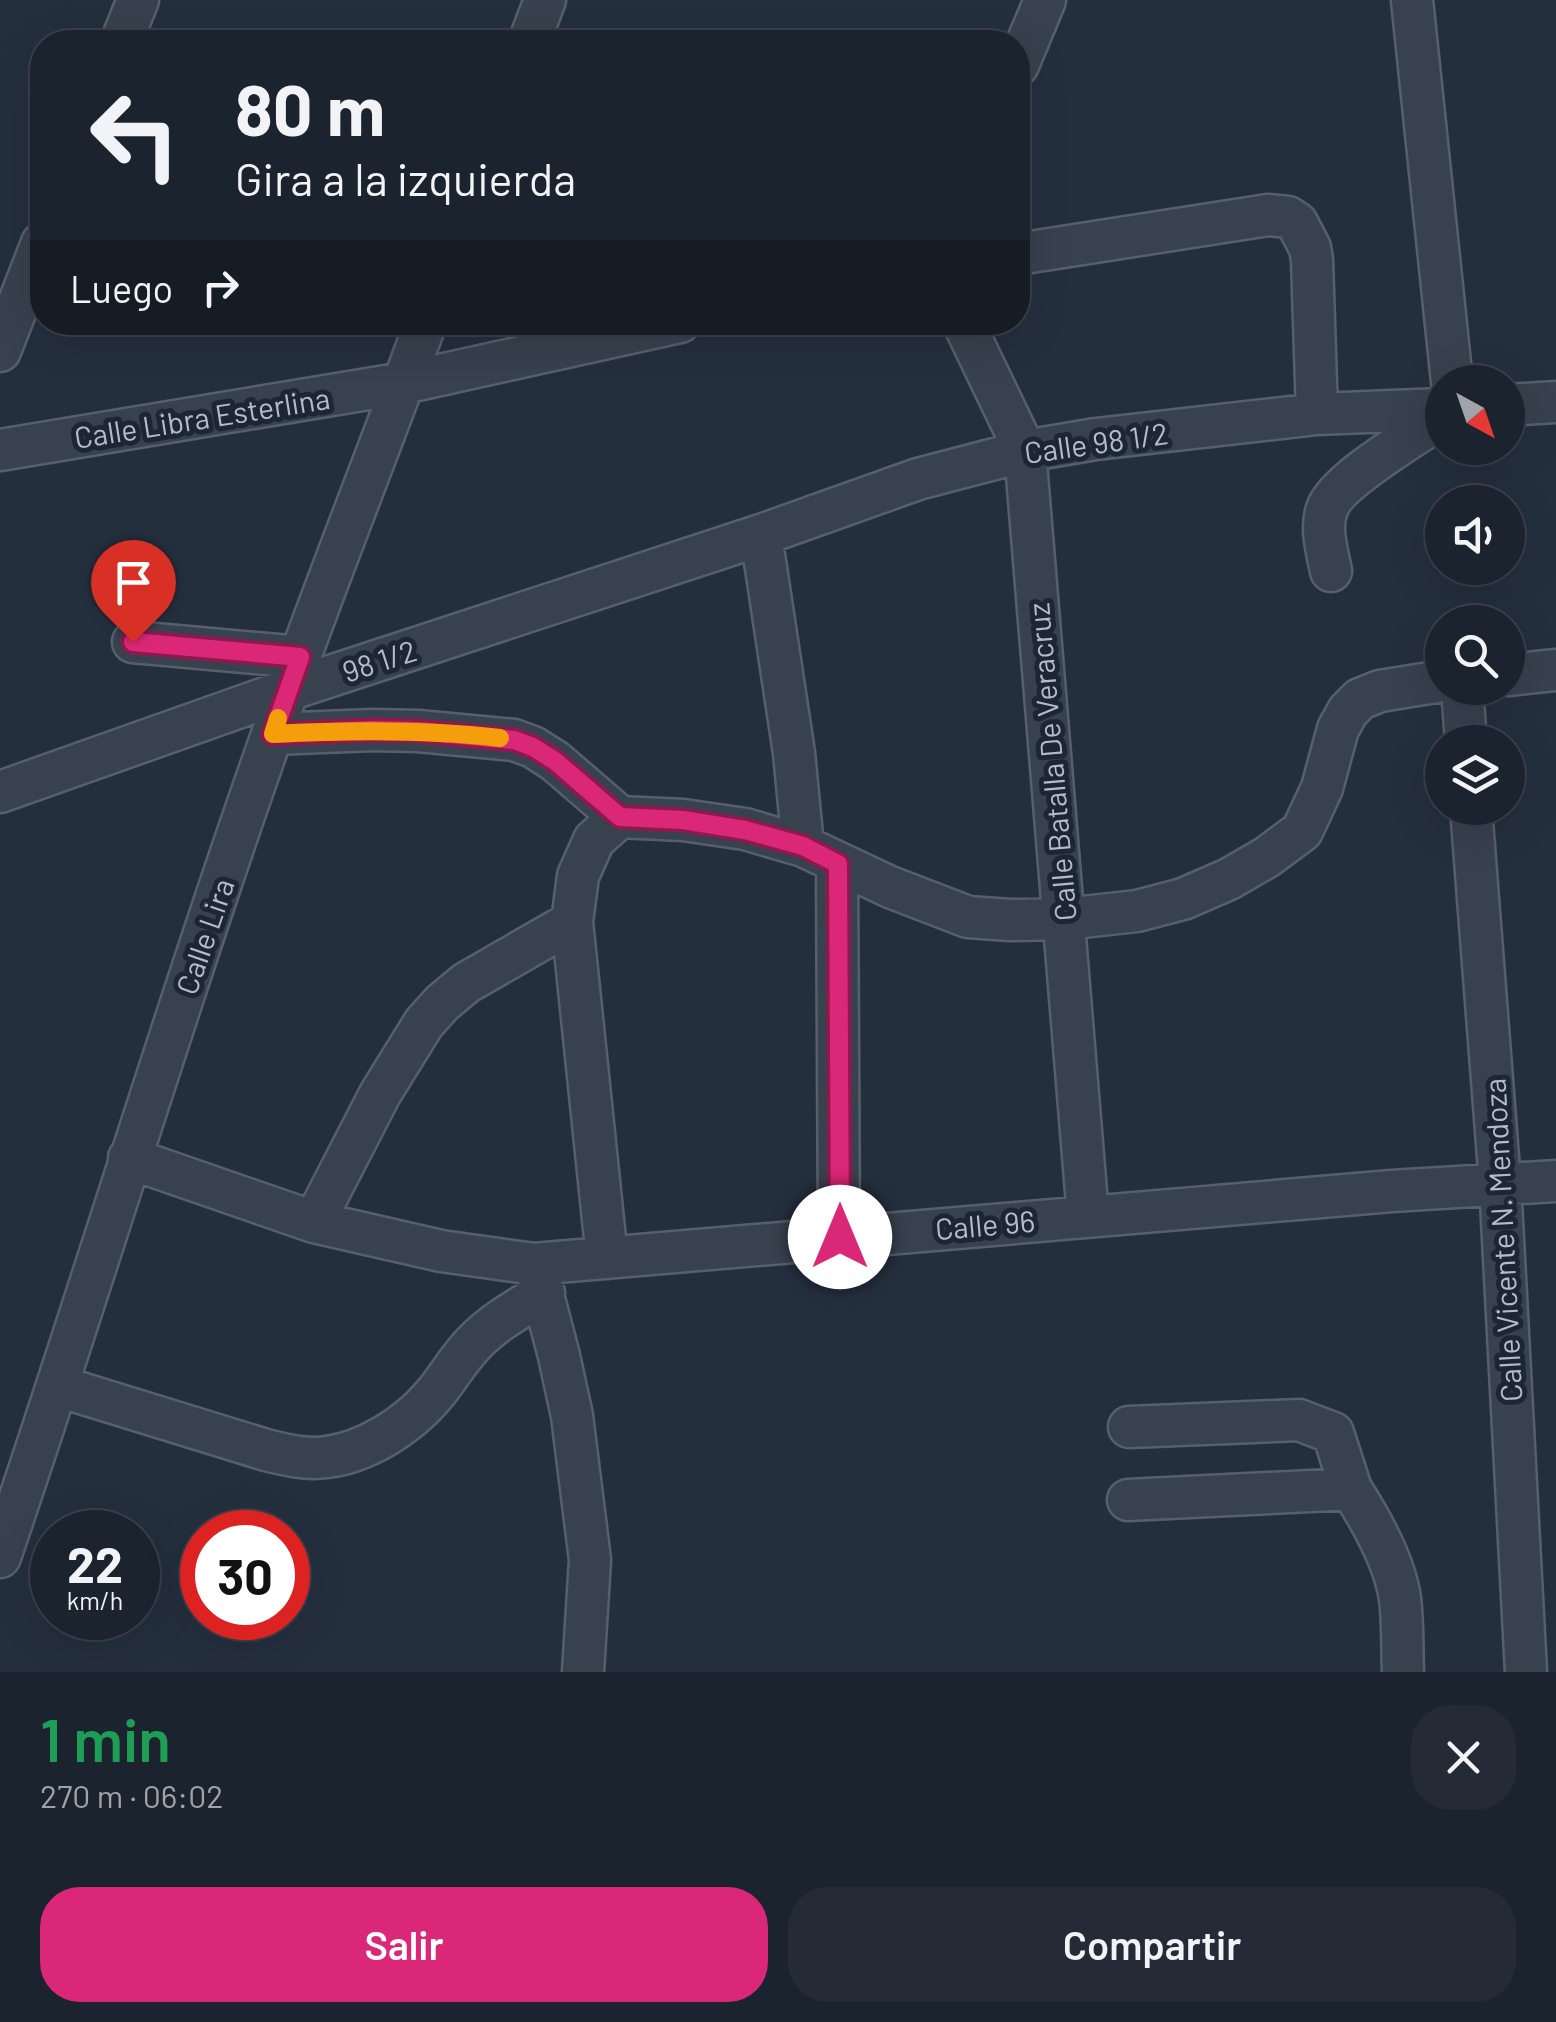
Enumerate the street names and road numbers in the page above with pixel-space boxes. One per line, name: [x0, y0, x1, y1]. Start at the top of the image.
street label: Calle Libra Esterlina: [72, 379, 332, 455]
street label: Calle 98 1/2: [1022, 414, 1170, 470]
street label: Calle Batalla De Veracruz: [1019, 601, 1083, 923]
street label: 98 1/2: [337, 631, 421, 689]
street label: Calle Lira: [167, 873, 241, 999]
street label: Calle Vicente N. Mendoza: [1476, 1077, 1528, 1403]
street label: Calle 96: [934, 1202, 1036, 1246]

